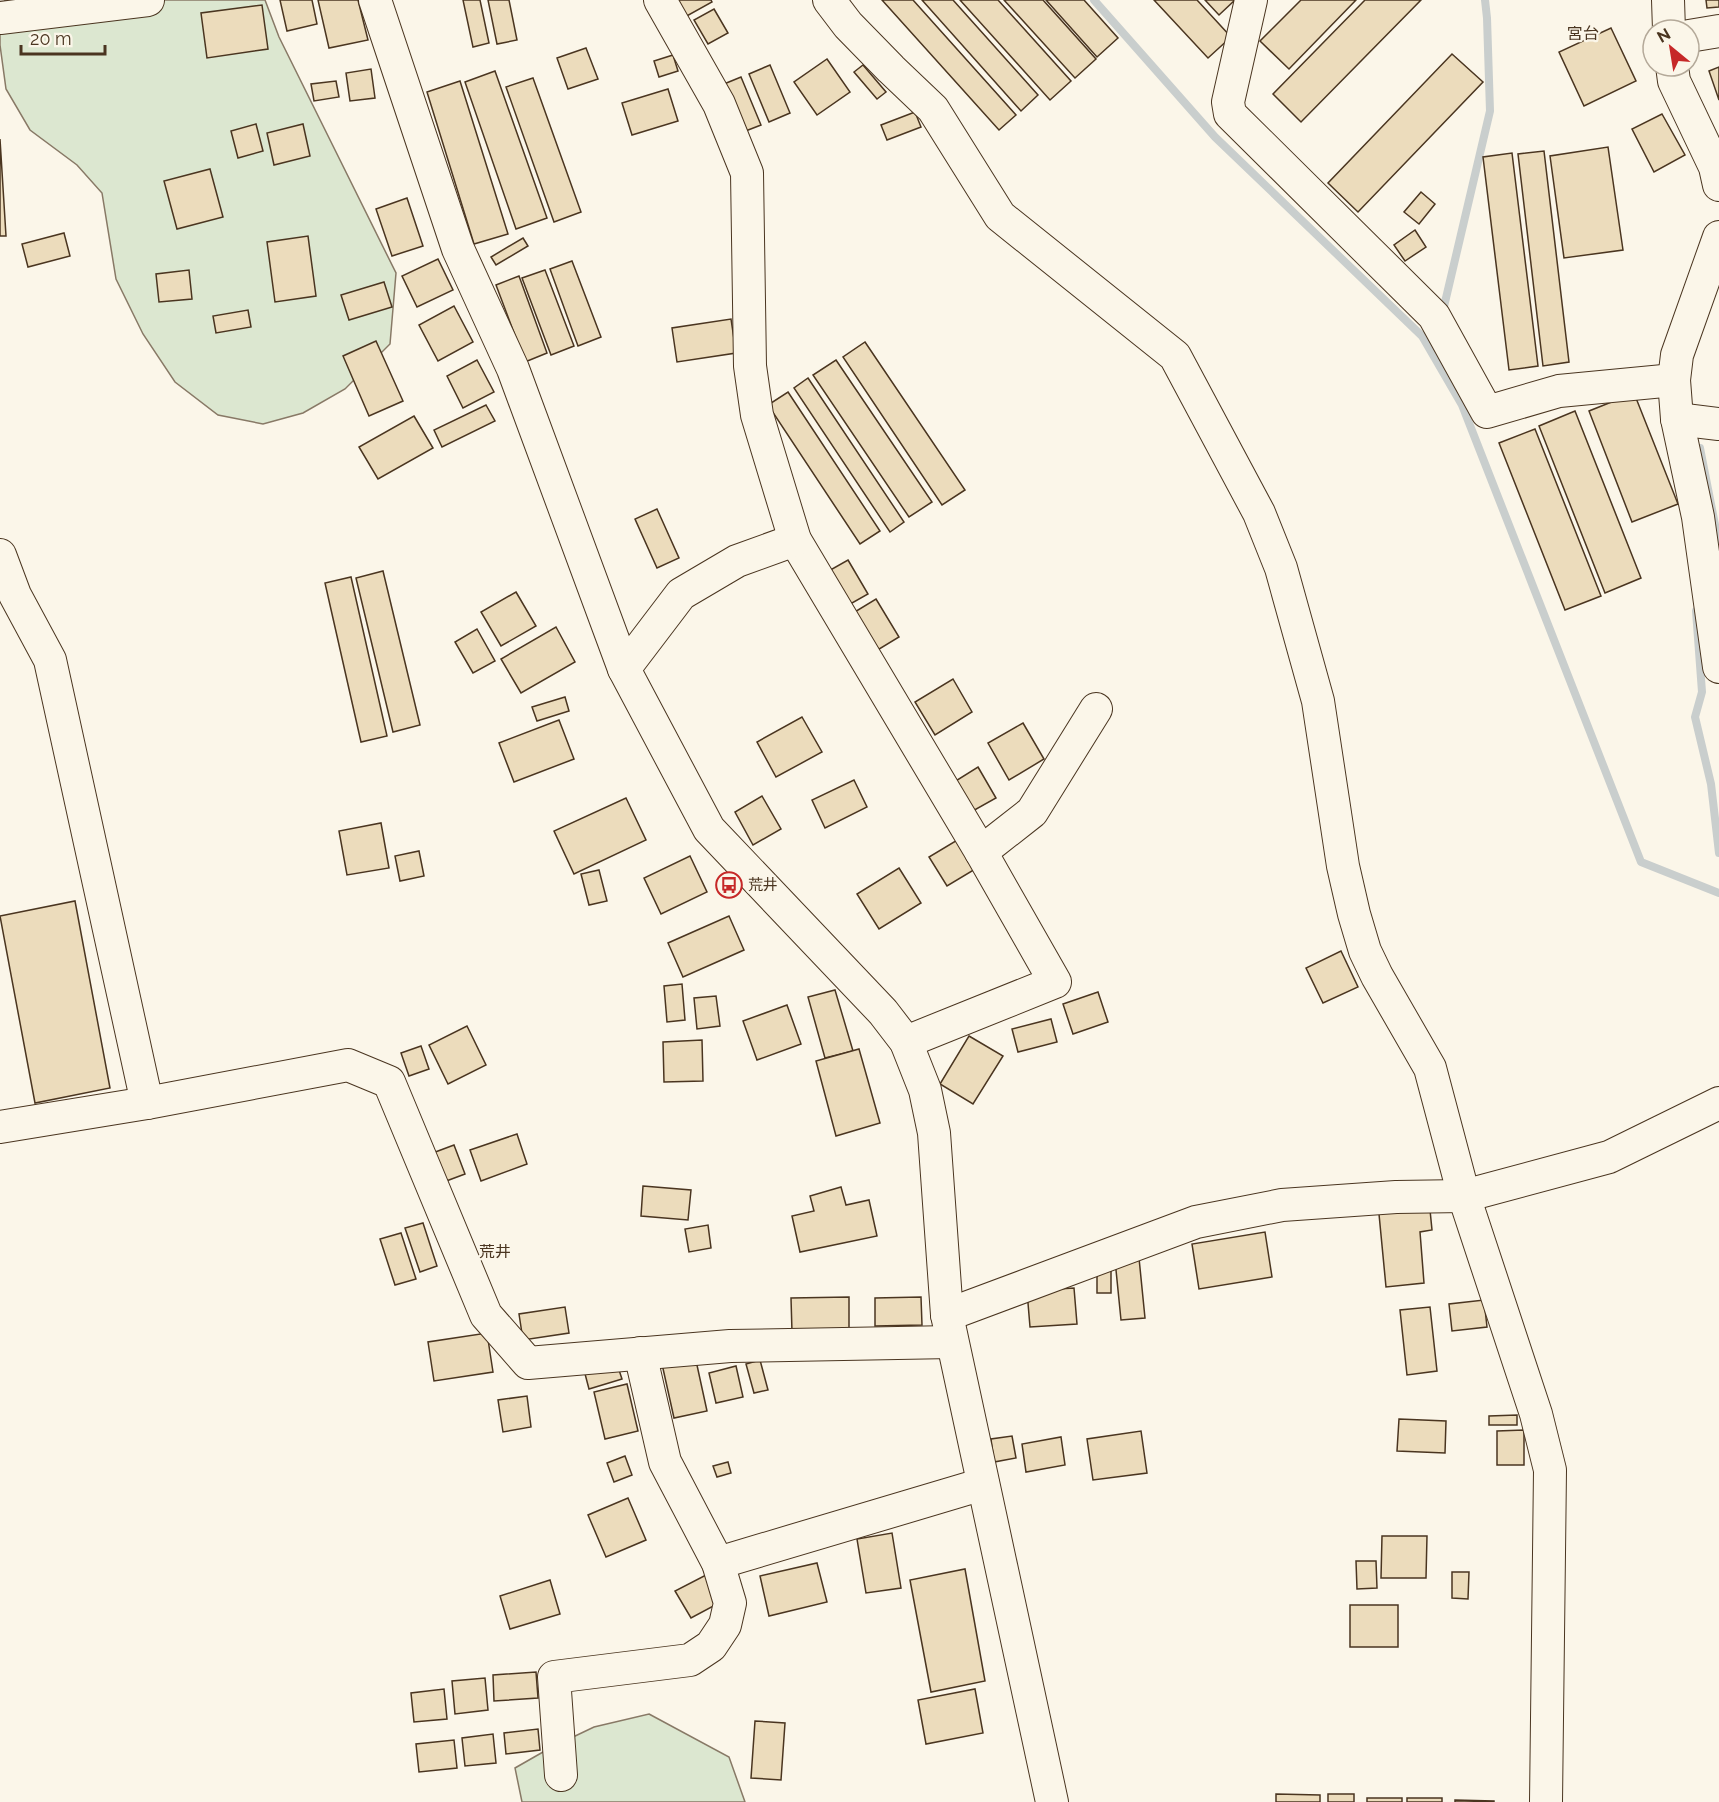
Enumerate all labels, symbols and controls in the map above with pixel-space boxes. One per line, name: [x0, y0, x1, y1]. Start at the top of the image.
scale bar: [21, 18, 105, 56]
north arrow: [1641, 18, 1701, 78]
district label: 宮台: [1567, 24, 1599, 43]
text: N: [1654, 24, 1674, 47]
text: 20 m: [30, 28, 72, 49]
bus stop icon: 荒井: [714, 870, 744, 900]
place label: 荒井: [748, 876, 778, 894]
district label: 荒井: [479, 1242, 511, 1261]

